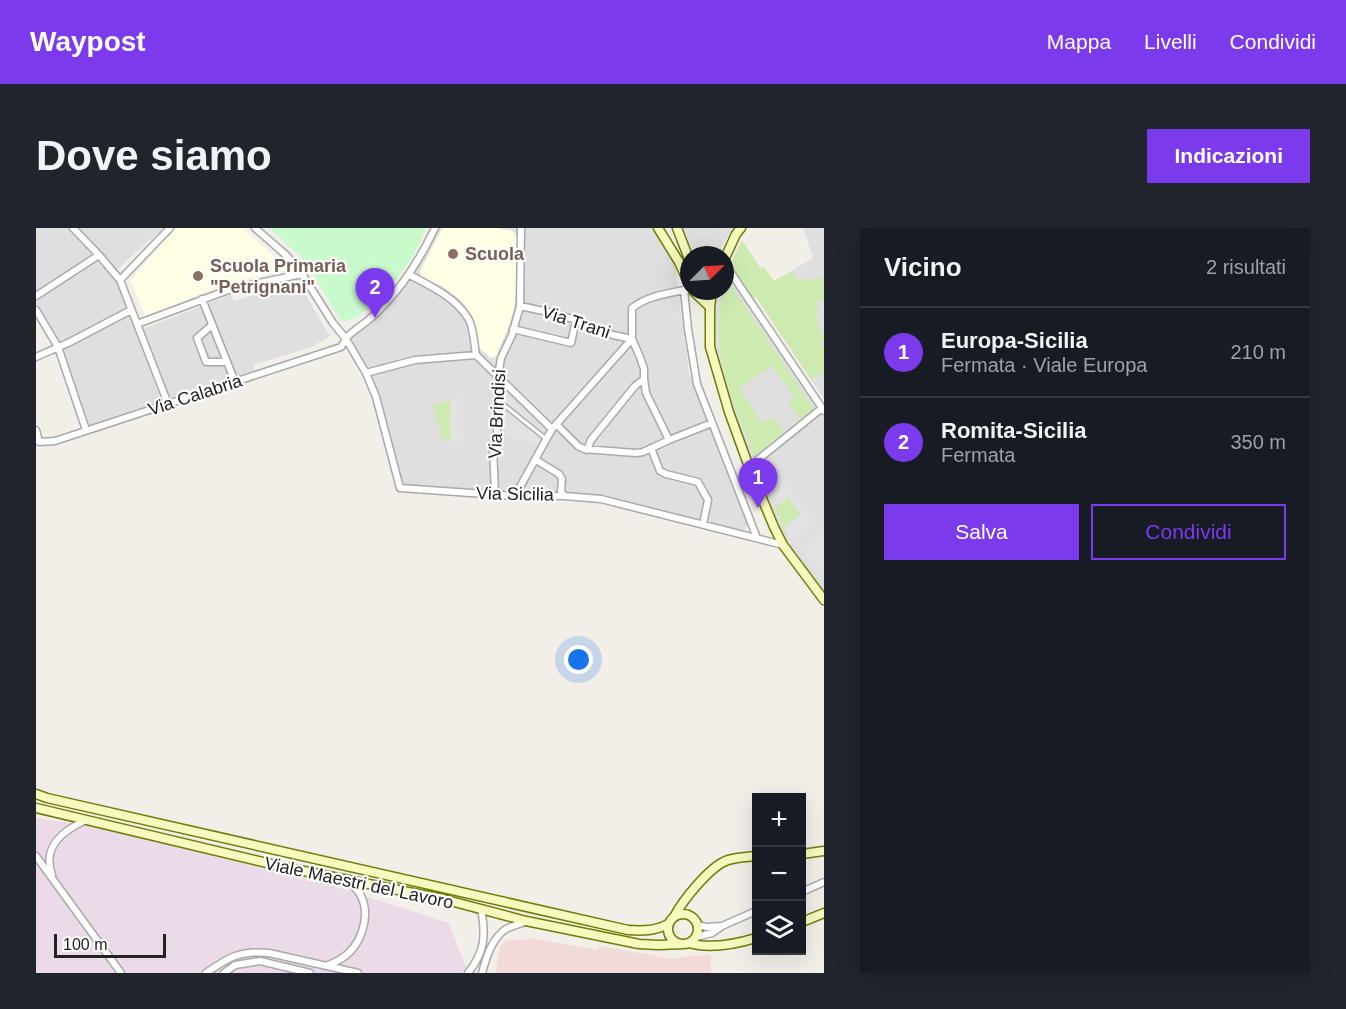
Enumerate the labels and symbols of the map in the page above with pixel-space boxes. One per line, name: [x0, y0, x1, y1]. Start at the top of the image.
place label: Scuola: [465, 244, 525, 264]
north arrow: [680, 246, 734, 300]
marker: Scuola: [446, 247, 460, 261]
place label: Scuola Primaria "Petrignani": [210, 256, 347, 297]
pin: 2: [356, 268, 394, 318]
marker: Scuola Primaria "Petrignani": [191, 269, 205, 283]
street label: Via Trani: [539, 302, 613, 342]
street label: Via Brindisi: [485, 369, 509, 459]
street label: Via Calabria: [145, 370, 245, 420]
pin: 1: [738, 458, 778, 508]
street label: Via Sicilia: [476, 483, 555, 505]
your location: [564, 645, 593, 674]
street label: Viale Maestri del Lavoro: [263, 853, 455, 913]
scale bar: [54, 931, 166, 958]

